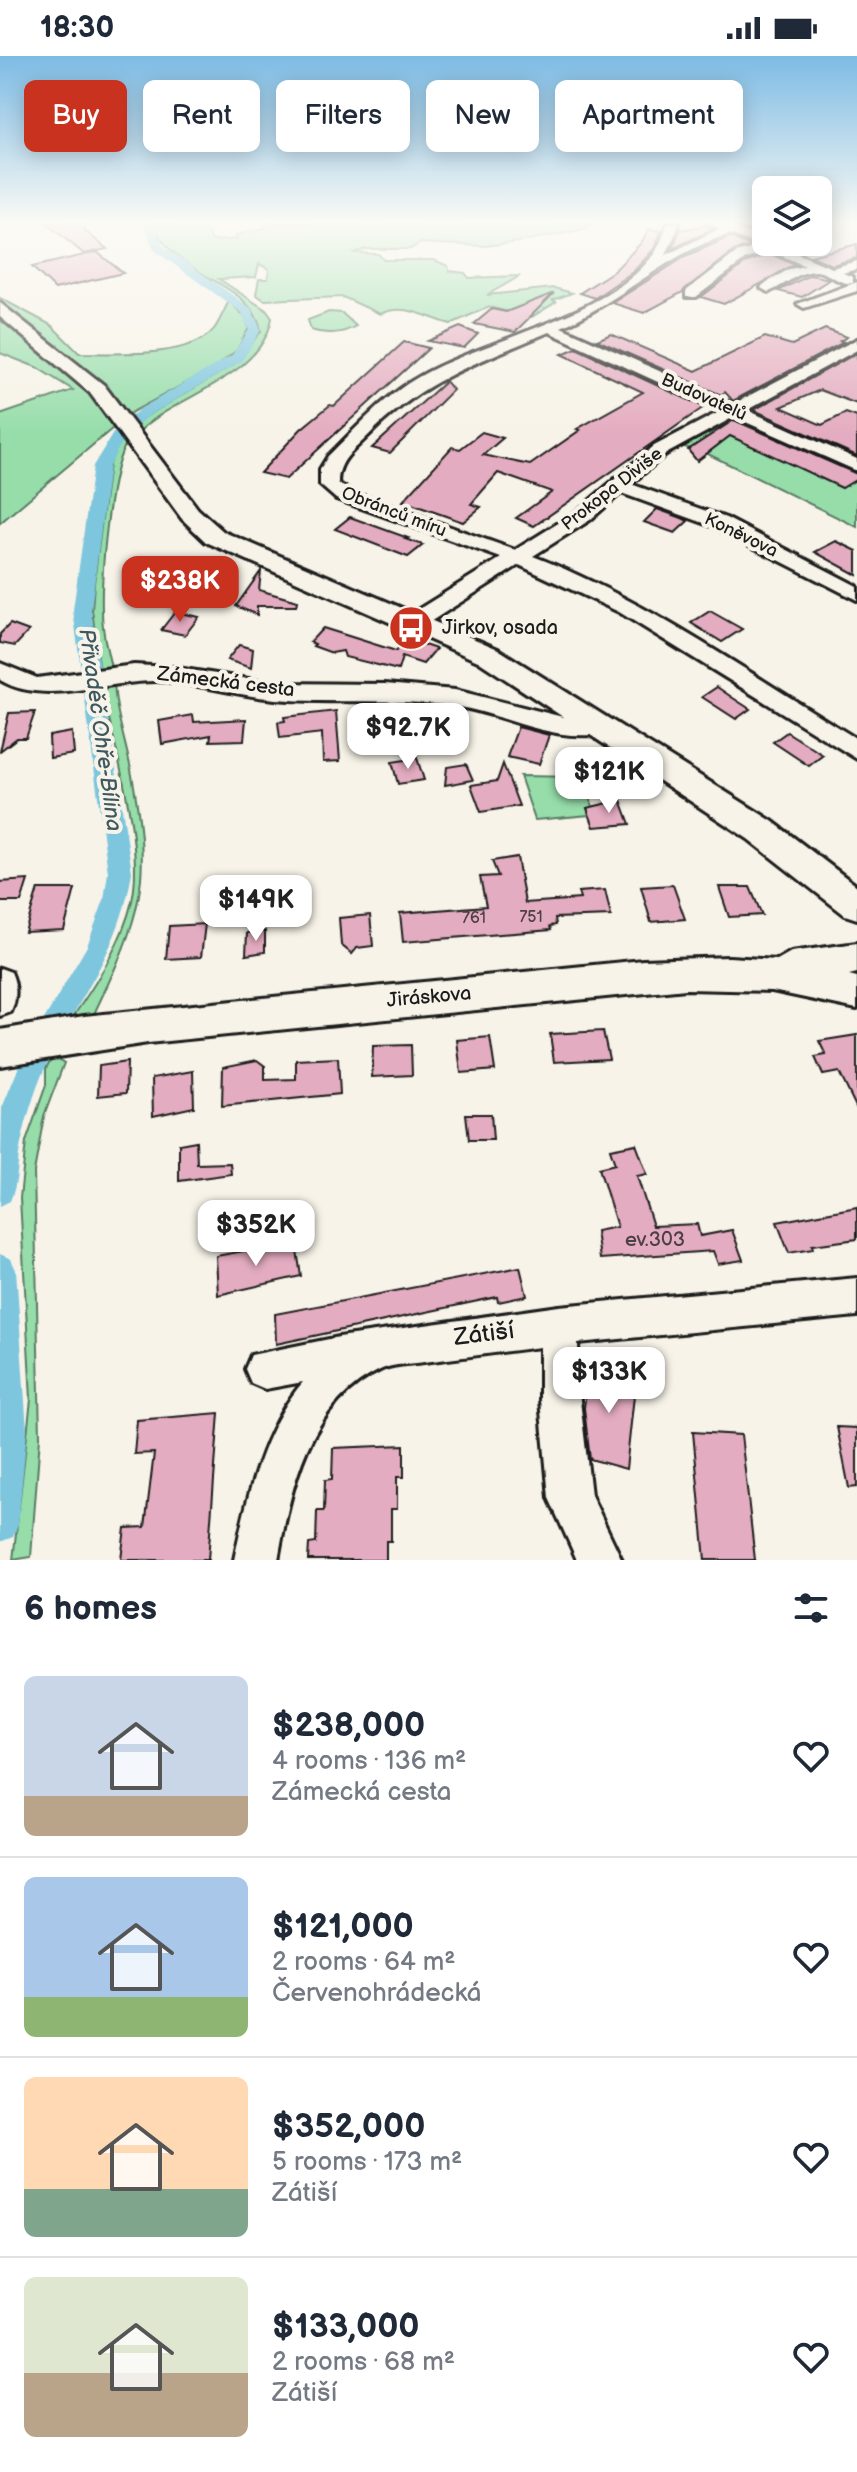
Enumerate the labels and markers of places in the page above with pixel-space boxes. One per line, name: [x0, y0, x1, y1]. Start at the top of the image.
pin: $238K: [124, 556, 236, 624]
bus stop icon: Jirkov, osada: [387, 604, 435, 652]
place label: Jirkov, osada: [442, 616, 558, 640]
pin: $92.7K: [343, 703, 473, 771]
pin: $121K: [553, 747, 665, 815]
pin: $149K: [200, 875, 312, 943]
pin: $352K: [200, 1200, 312, 1268]
pin: $133K: [553, 1347, 665, 1415]

